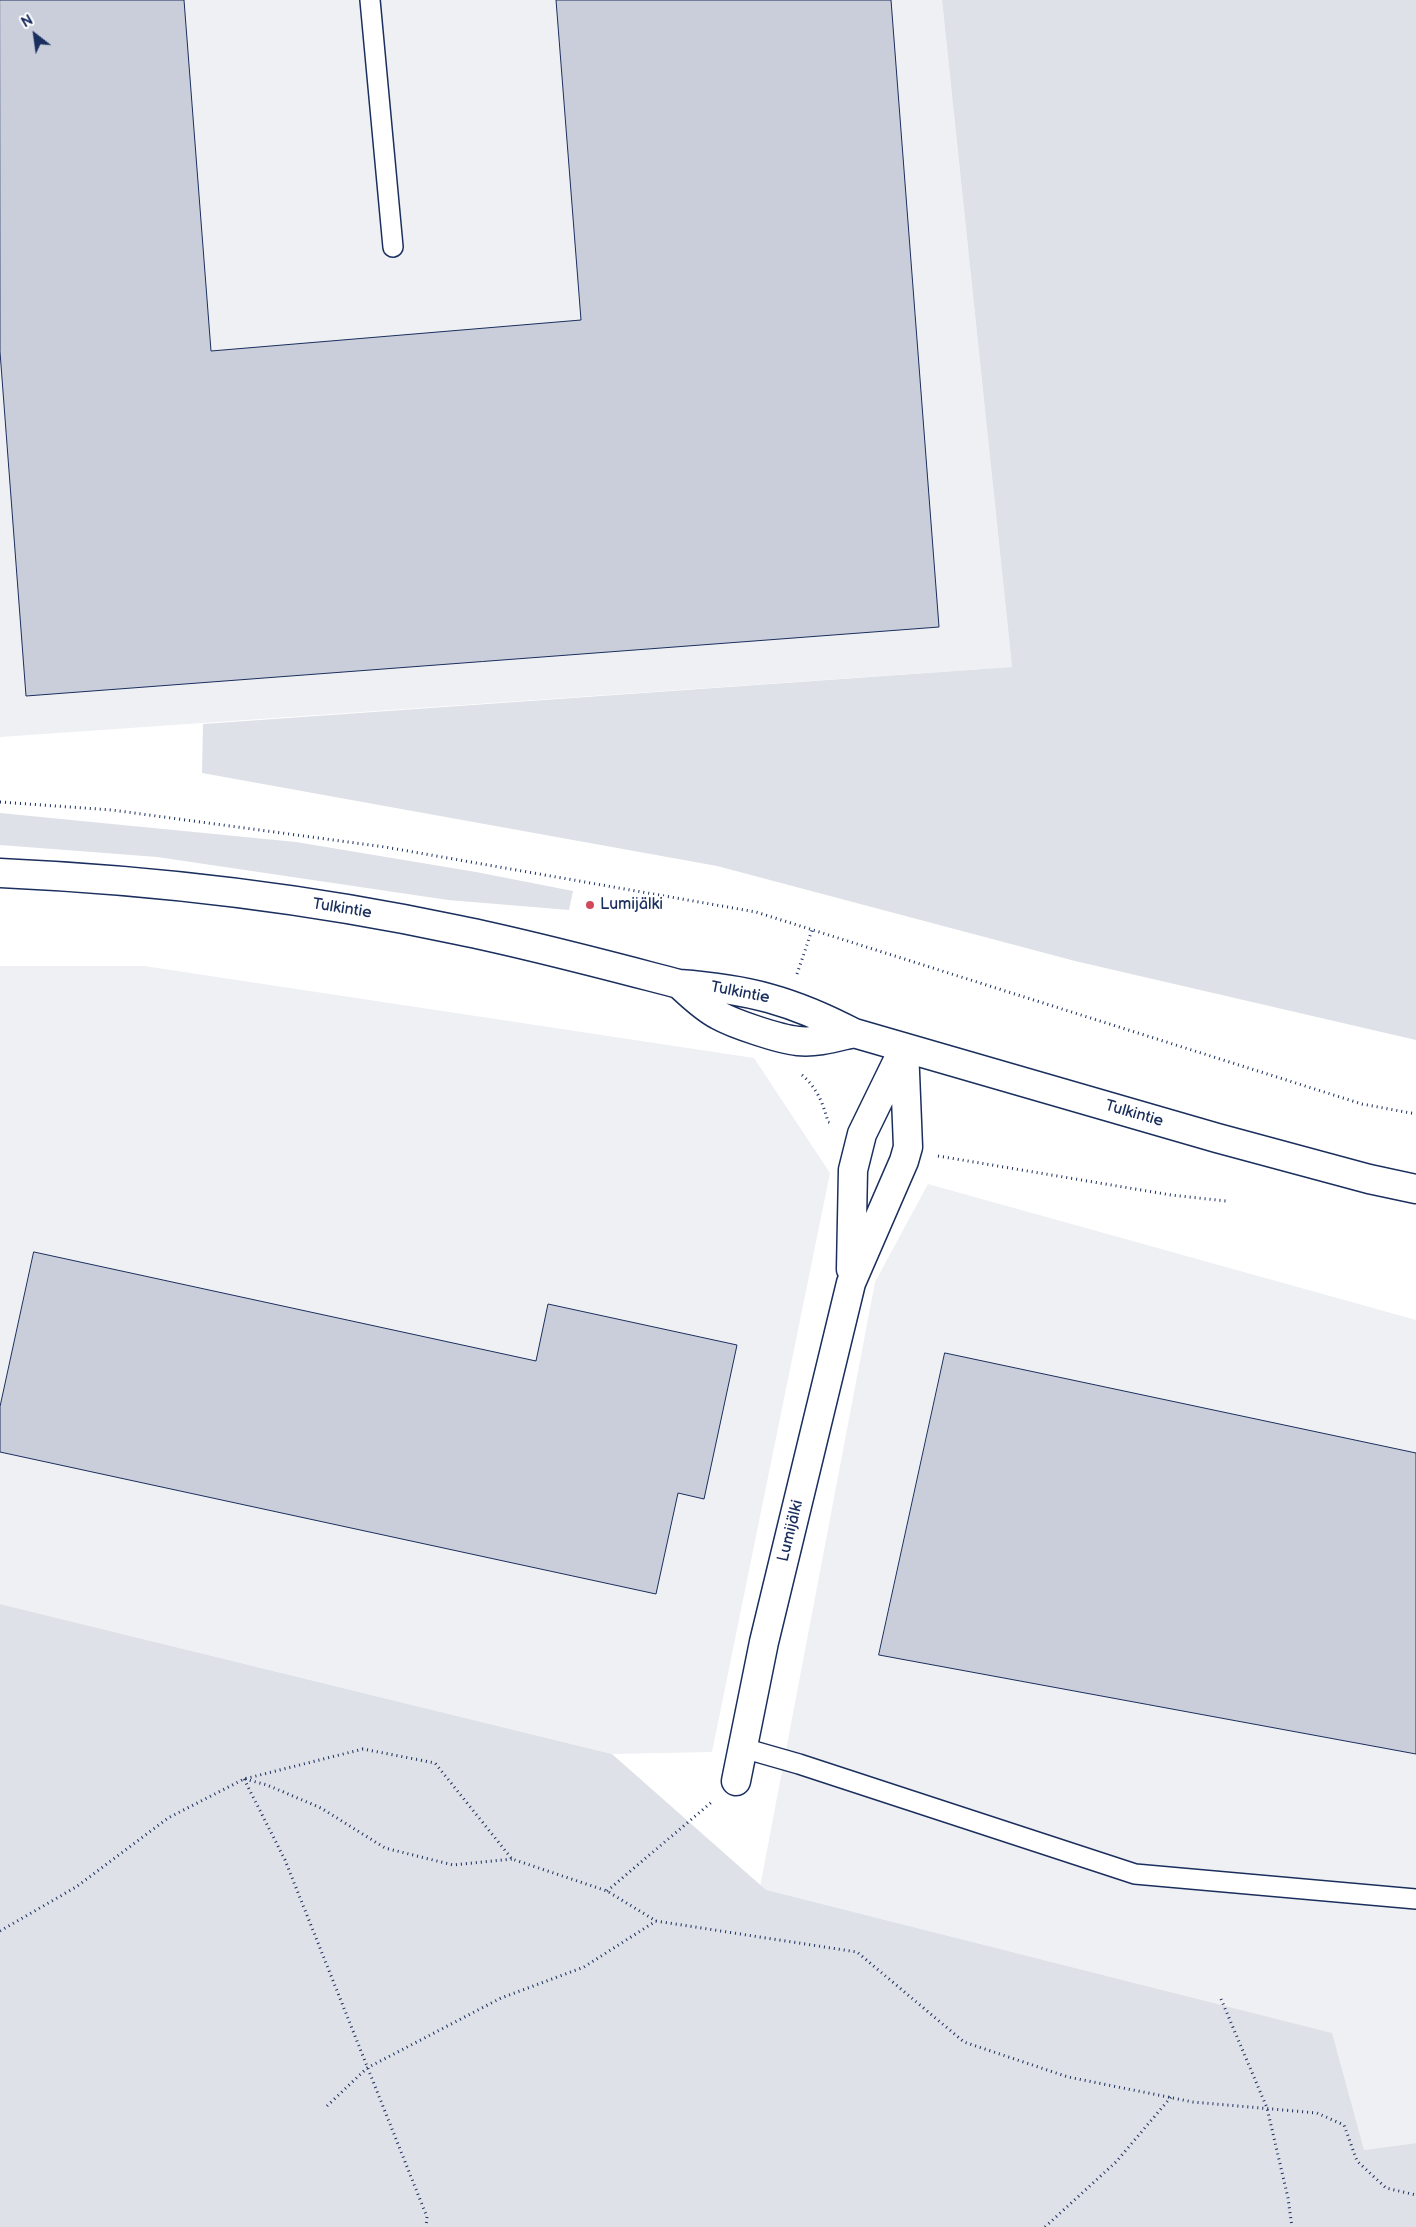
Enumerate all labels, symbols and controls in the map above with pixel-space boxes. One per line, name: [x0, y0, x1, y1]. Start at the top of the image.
north arrow: [10, 10, 60, 60]
text: N: [18, 12, 36, 32]
street label: Tulkintie: [311, 895, 373, 923]
place label: Lumijälki: [600, 895, 663, 915]
marker: Lumijälki: [584, 899, 596, 911]
street label: Tulkintie: [709, 978, 771, 1008]
street label: Tulkintie: [1103, 1097, 1165, 1131]
street label: Lumijälki: [774, 1498, 808, 1564]

